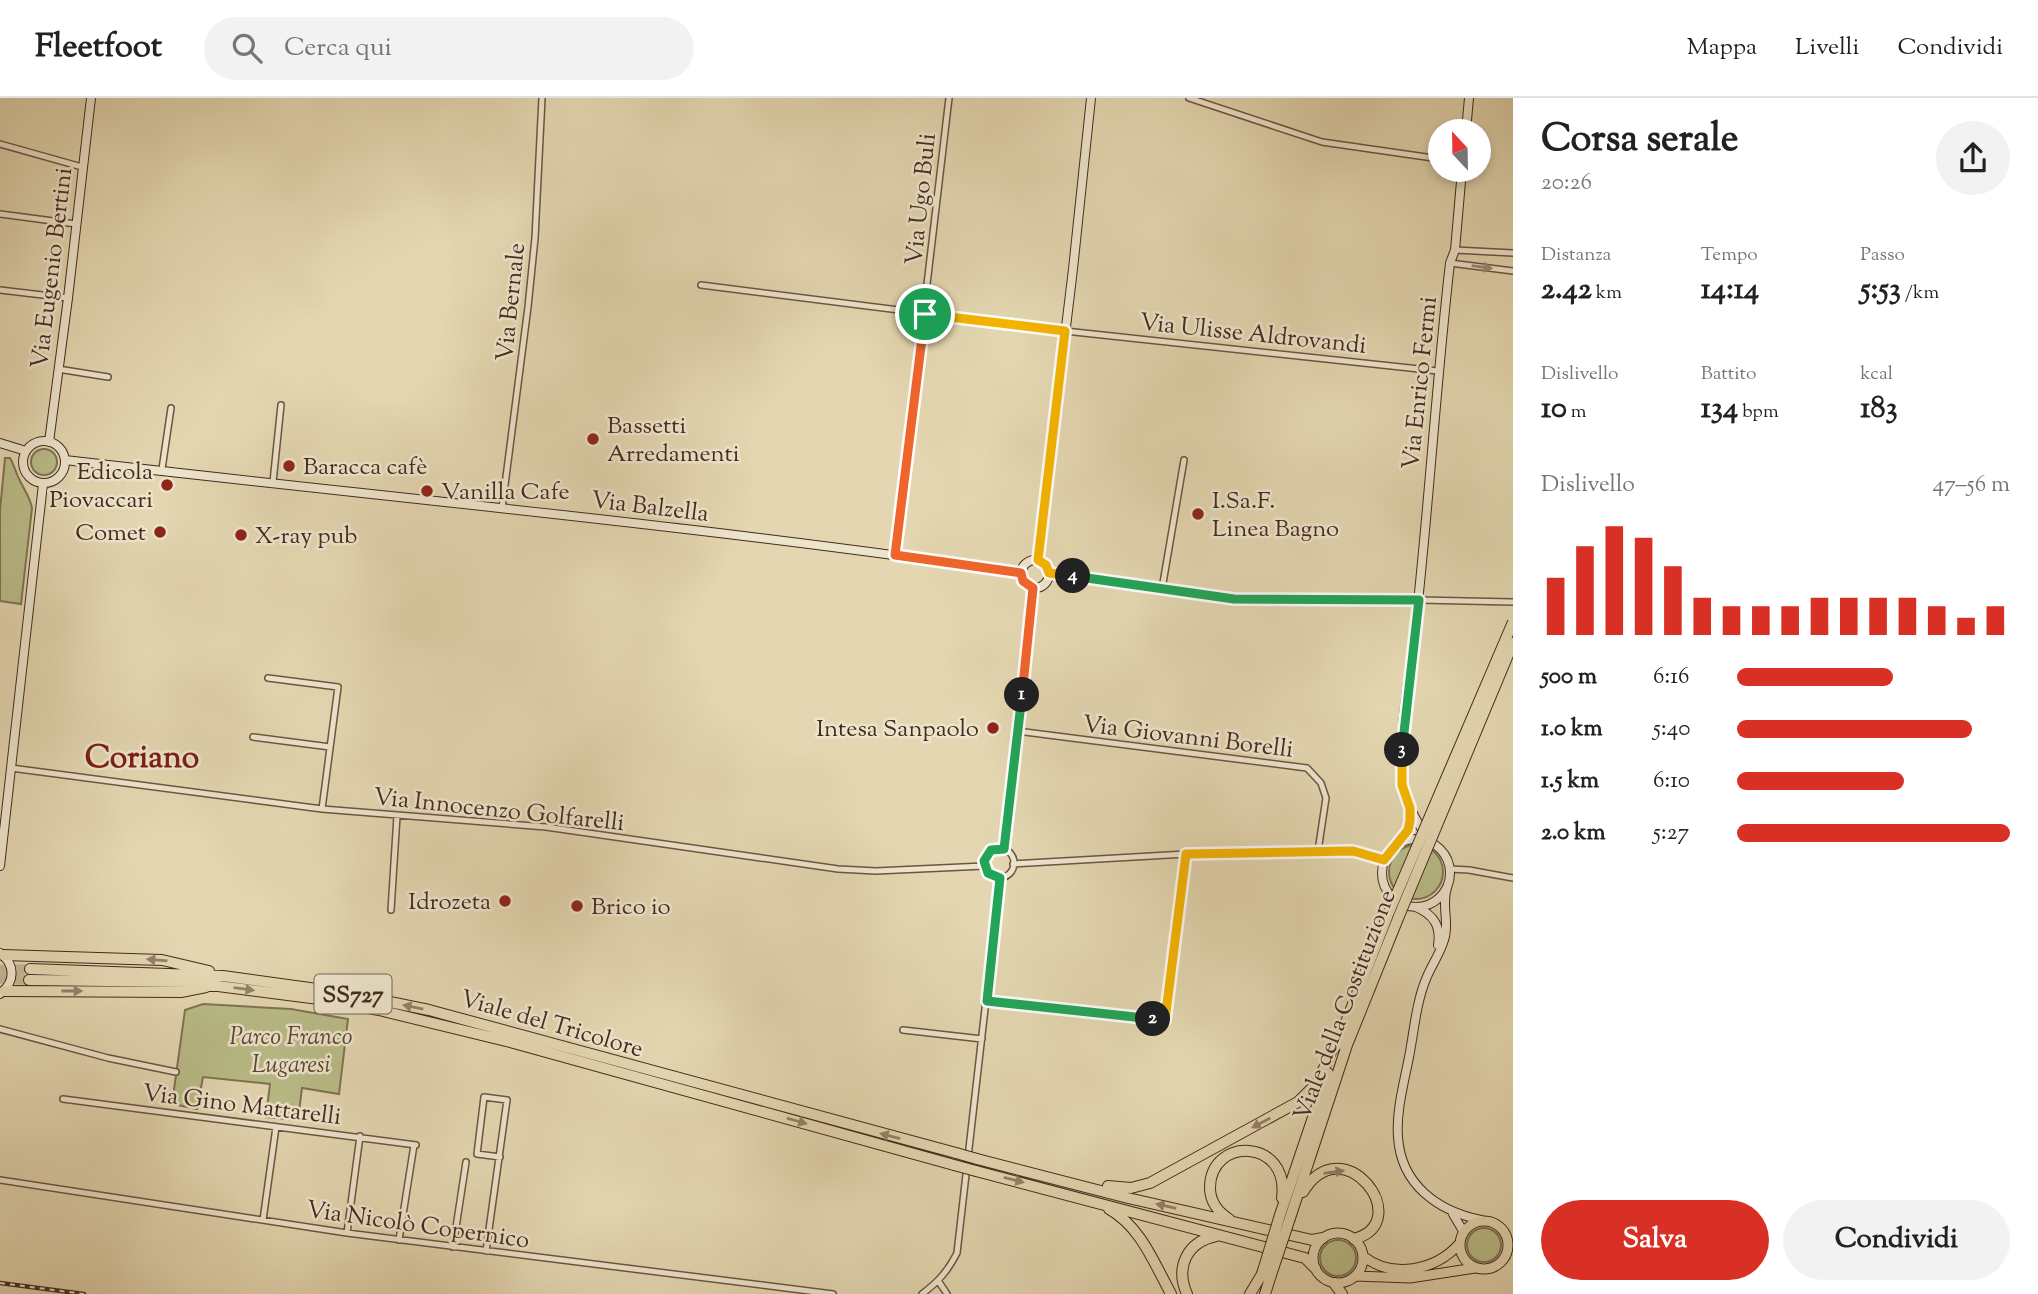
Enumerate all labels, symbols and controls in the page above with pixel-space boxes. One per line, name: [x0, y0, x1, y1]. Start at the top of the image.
search box: [204, 17, 694, 80]
text: Fleetfoot: [35, 24, 162, 72]
icon: search: [228, 29, 266, 67]
text: Cerca qui: [284, 30, 392, 67]
text: Mappa: [1687, 31, 1757, 65]
text: Livelli: [1795, 31, 1859, 65]
text: Condividi: [1897, 31, 2003, 65]
text: Corsa serale: [1541, 114, 1739, 168]
north arrow: [1428, 119, 1491, 182]
map controls: [1428, 119, 1491, 182]
button: share: [1936, 121, 2010, 195]
street label: Via Ugo Buli: [898, 131, 946, 267]
street label: Via Eugenio Bertini: [24, 166, 82, 371]
text: 20:26: [1541, 167, 1592, 200]
street label: Via Bernale: [489, 241, 535, 363]
text: Distanza: [1541, 242, 1611, 269]
text: Tempo: [1701, 242, 1758, 269]
text: Passo: [1860, 242, 1905, 269]
one-way arrow: [1471, 262, 1493, 273]
text: 2.42: [1541, 269, 1592, 312]
text: 14:14: [1701, 269, 1759, 312]
text: 5:53: [1860, 269, 1901, 312]
text: km: [1592, 280, 1622, 307]
text: /km: [1901, 280, 1939, 307]
pin: [895, 284, 955, 344]
icon: arrive: [906, 295, 944, 333]
street label: Via Enrico Fermi: [1395, 295, 1447, 471]
street label: Via Ulisse Aldrovandi: [1138, 306, 1368, 364]
text: Dislivello: [1541, 361, 1618, 388]
text: Battito: [1701, 361, 1756, 388]
text: kcal: [1860, 361, 1893, 388]
text: 10: [1541, 388, 1567, 431]
text: 134: [1701, 388, 1738, 431]
text: 183: [1860, 388, 1898, 431]
text: m: [1567, 399, 1587, 426]
text: bpm: [1738, 399, 1779, 426]
place label: Bassetti Arredamenti: [607, 410, 740, 472]
marker: Bassetti Arredamenti: [585, 431, 601, 447]
place label: Baracca cafè: [303, 451, 427, 485]
place label: Edicola Piovaccari: [49, 456, 153, 518]
marker: Baracca cafè: [281, 458, 297, 474]
text: Dislivello: [1541, 469, 1635, 502]
text: 47–56 m: [1933, 469, 2010, 502]
place label: Vanilla Cafe: [441, 476, 570, 510]
marker: Edicola Piovaccari: [159, 477, 175, 493]
marker: Vanilla Cafe: [419, 483, 435, 499]
street label: Via Balzella: [589, 484, 711, 532]
place label: I.Sa.F. Linea Bagno: [1212, 485, 1339, 547]
marker: I.Sa.F. Linea Bagno: [1190, 506, 1206, 522]
place label: Comet: [75, 517, 146, 551]
place label: X-ray pub: [255, 520, 357, 554]
marker: Comet: [152, 524, 168, 540]
marker: X-ray pub: [233, 527, 249, 543]
pin: 4: [1056, 559, 1090, 594]
text: 4: [1068, 562, 1077, 589]
text: 500 m: [1541, 661, 1597, 694]
text: 6:16: [1653, 661, 1689, 694]
pin: 1: [1004, 678, 1040, 712]
text: 1: [1018, 681, 1025, 708]
street label: Via Giovanni Borelli: [1080, 708, 1295, 768]
place label: Intesa Sanpaolo: [816, 713, 979, 747]
text: 1.0 km: [1541, 713, 1603, 746]
text: 5:40: [1653, 713, 1690, 746]
marker: Intesa Sanpaolo: [985, 720, 1001, 736]
pin: 3: [1384, 732, 1420, 768]
district label: Coriano: [85, 736, 199, 782]
text: 3: [1398, 736, 1405, 763]
text: 1.5 km: [1541, 765, 1599, 798]
text: 6:10: [1653, 765, 1690, 798]
street label: Via Innocenzo Golfarelli: [372, 781, 626, 841]
text: 2.0 km: [1541, 817, 1606, 850]
text: 5:27: [1653, 817, 1689, 850]
street label: Viale della Costituzione: [1286, 885, 1406, 1126]
place label: Idrozeta: [408, 886, 491, 920]
place label: Brico io: [591, 891, 671, 925]
marker: Idrozeta: [497, 893, 513, 909]
marker: Brico io: [569, 898, 585, 914]
one-way arrow: [146, 954, 168, 965]
road number: SS727: [314, 974, 392, 1014]
one-way arrow: [233, 983, 255, 994]
street label: Viale del Tricolore: [456, 983, 647, 1067]
one-way arrow: [61, 985, 83, 997]
one-way arrow: [402, 1001, 424, 1012]
pin: 2: [1136, 1002, 1170, 1037]
text: 2: [1148, 1005, 1157, 1032]
park label: Parco Franco Lugaresi: [230, 1021, 352, 1083]
street label: Via Gino Mattarelli: [140, 1077, 343, 1135]
one-way arrow: [787, 1117, 808, 1127]
one-way arrow: [1251, 1117, 1271, 1128]
one-way arrow: [879, 1130, 901, 1141]
one-way arrow: [1323, 1166, 1345, 1177]
one-way arrow: [1003, 1175, 1025, 1186]
street label: Via Nicolò Copernico: [304, 1193, 532, 1258]
button: Salva: [1541, 1200, 1769, 1280]
button: Condividi: [1783, 1200, 2010, 1280]
one-way arrow: [1155, 1201, 1177, 1212]

